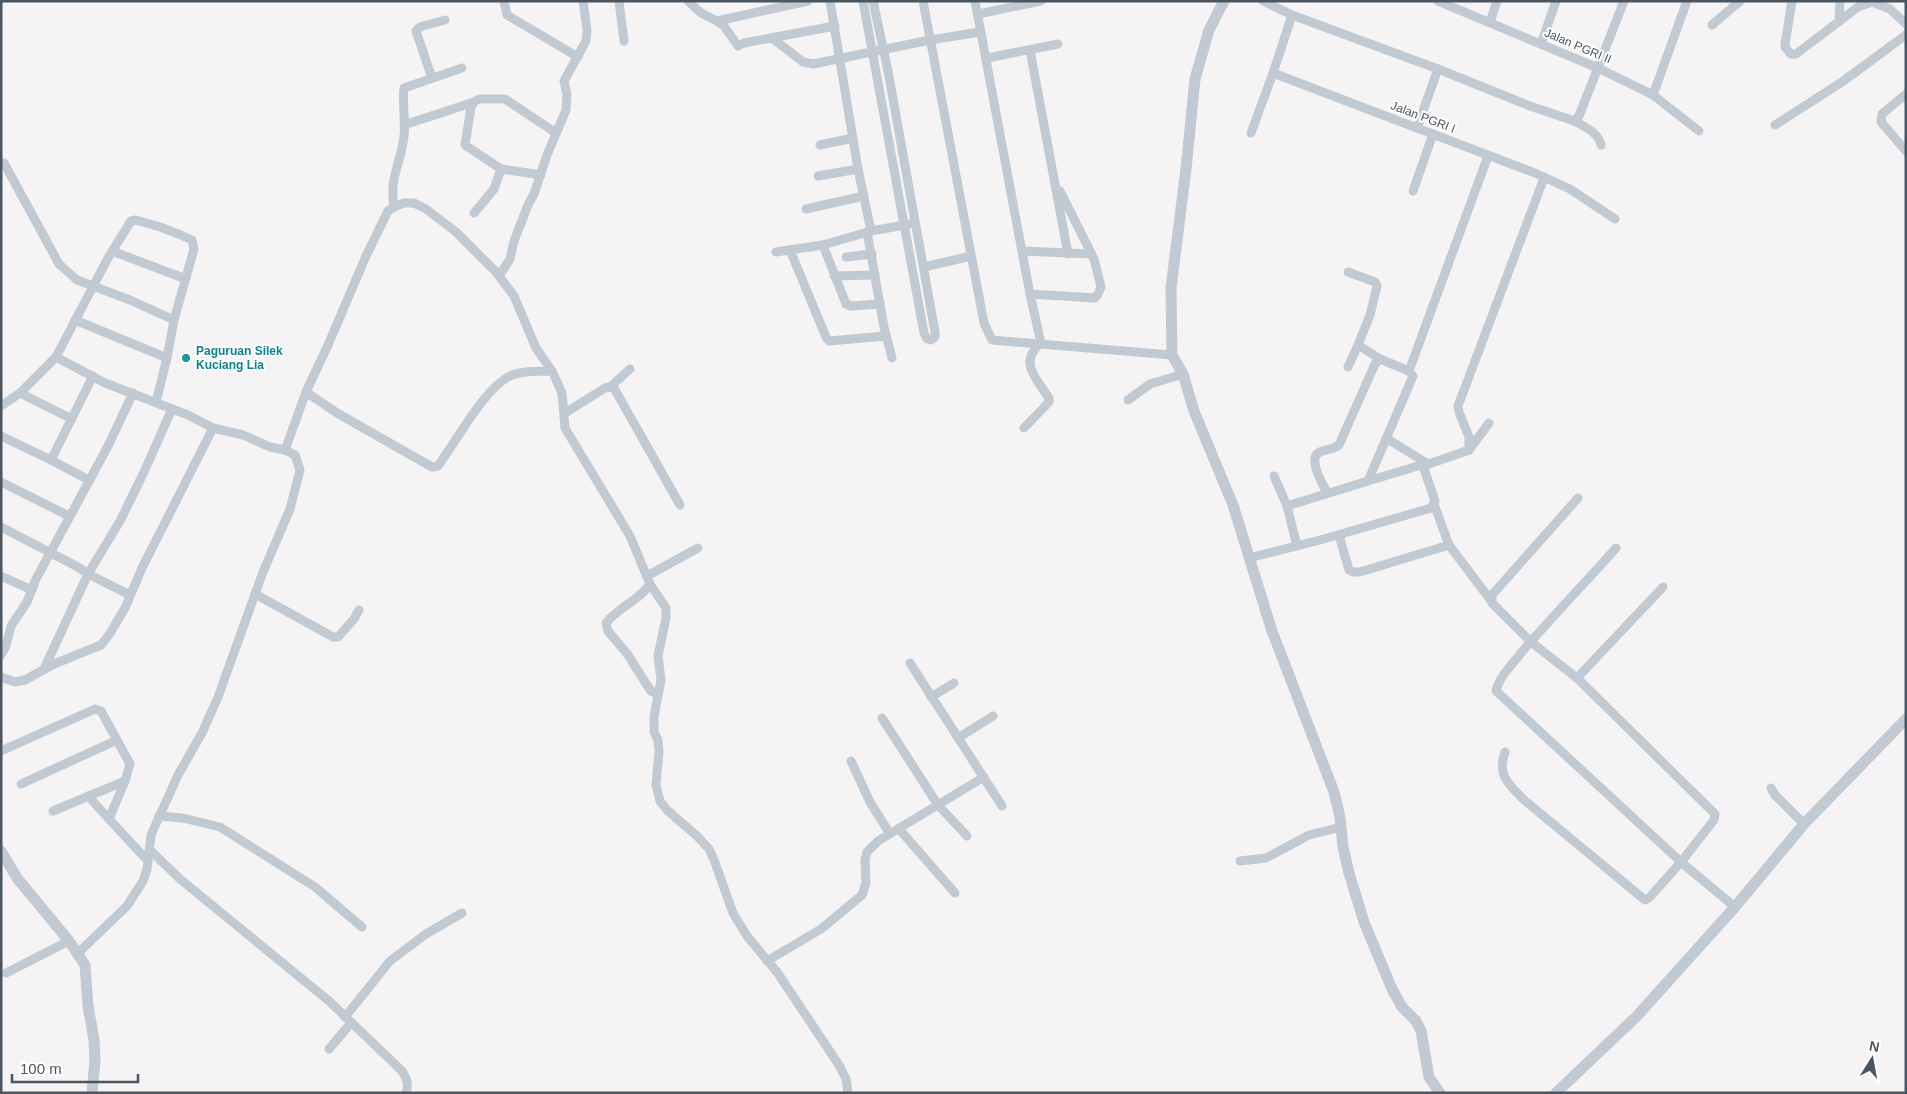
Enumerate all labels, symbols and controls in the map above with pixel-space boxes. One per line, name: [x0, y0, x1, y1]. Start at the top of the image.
street label: Jalan PGRI II: [1542, 26, 1614, 66]
street label: Jalan PGRI I: [1389, 98, 1457, 136]
place label: Paguruan Silek Kuciang Lia: [196, 344, 283, 372]
marker: Paguruan Silek Kuciang Lia: [180, 352, 192, 364]
north arrow: [1847, 1034, 1897, 1084]
text: N: [1868, 1037, 1881, 1055]
scale bar: [12, 1052, 139, 1084]
text: 100 m: [20, 1060, 62, 1077]

